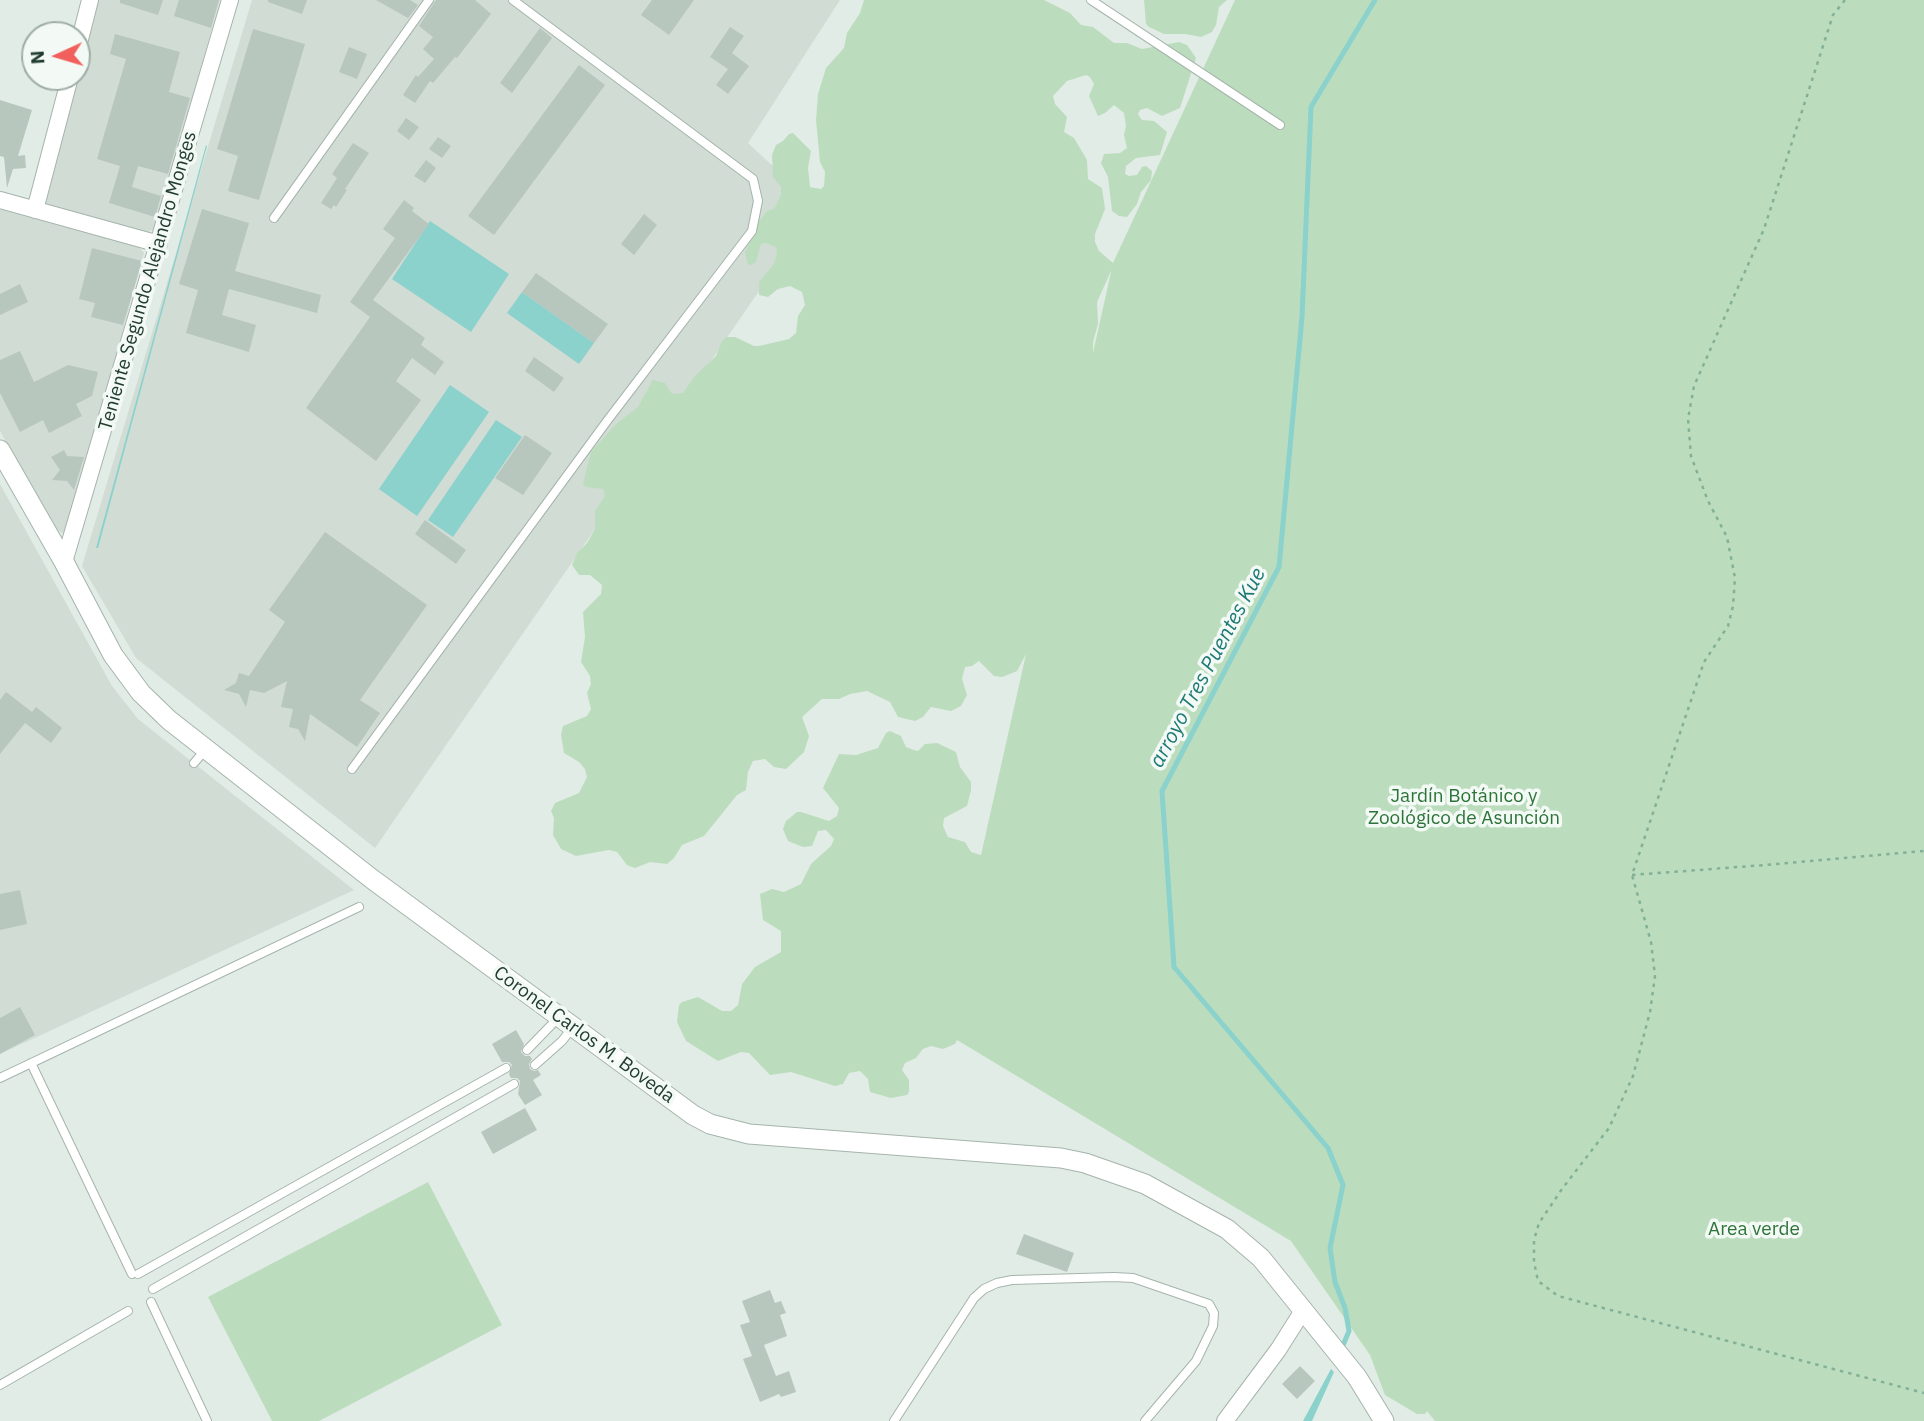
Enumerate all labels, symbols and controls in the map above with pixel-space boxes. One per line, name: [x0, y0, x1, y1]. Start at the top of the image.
north arrow: [21, 21, 91, 91]
text: N: [25, 50, 49, 65]
street label: Teniente Segundo Alejandro Monges: [94, 129, 202, 433]
water label: arroyo Tres Puentes Kue: [1145, 564, 1271, 772]
park label: Jardín Botánico y Zoológico de Asunción: [1368, 786, 1560, 830]
street label: Coronel Carlos M. Boveda: [489, 962, 679, 1108]
park label: Area verde: [1708, 1219, 1800, 1241]

